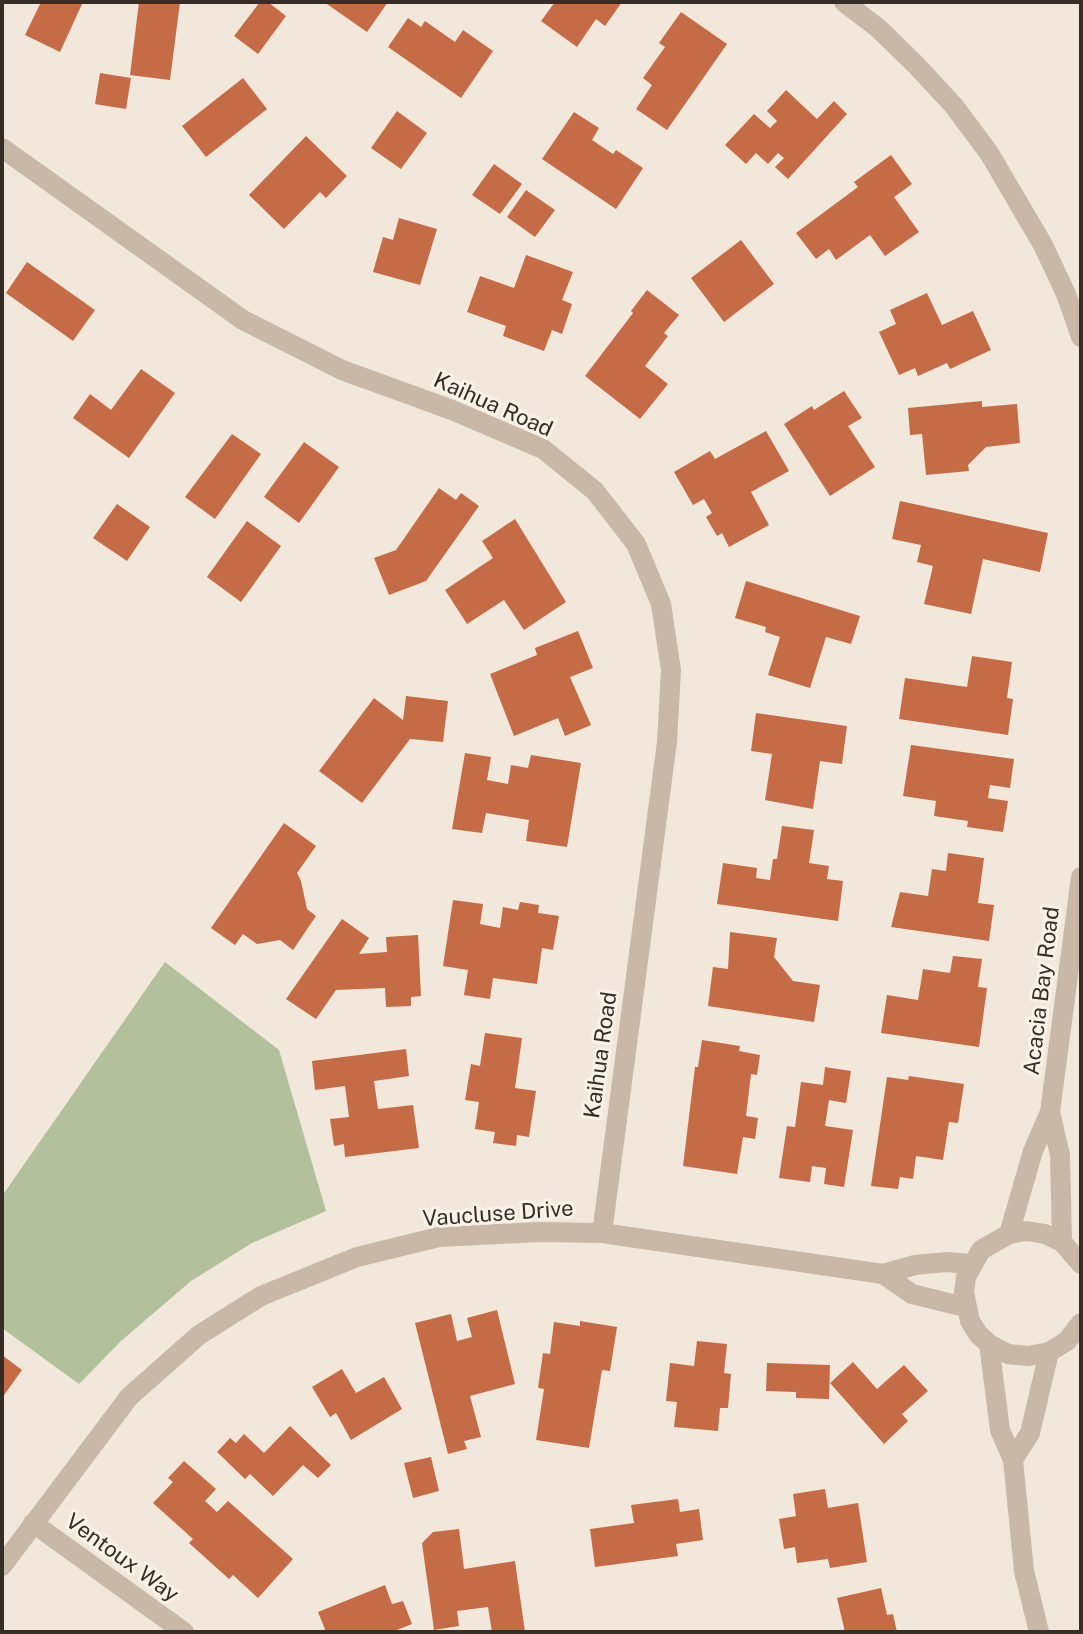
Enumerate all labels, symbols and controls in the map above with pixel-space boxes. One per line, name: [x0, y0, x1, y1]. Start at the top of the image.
street label: Kaihua Road: [429, 367, 557, 443]
street label: Acacia Bay Road: [1019, 905, 1065, 1077]
street label: Kaihua Road: [579, 990, 623, 1120]
street label: Vaucluse Drive: [422, 1196, 574, 1232]
street label: Ventoux Way: [60, 1508, 184, 1608]

